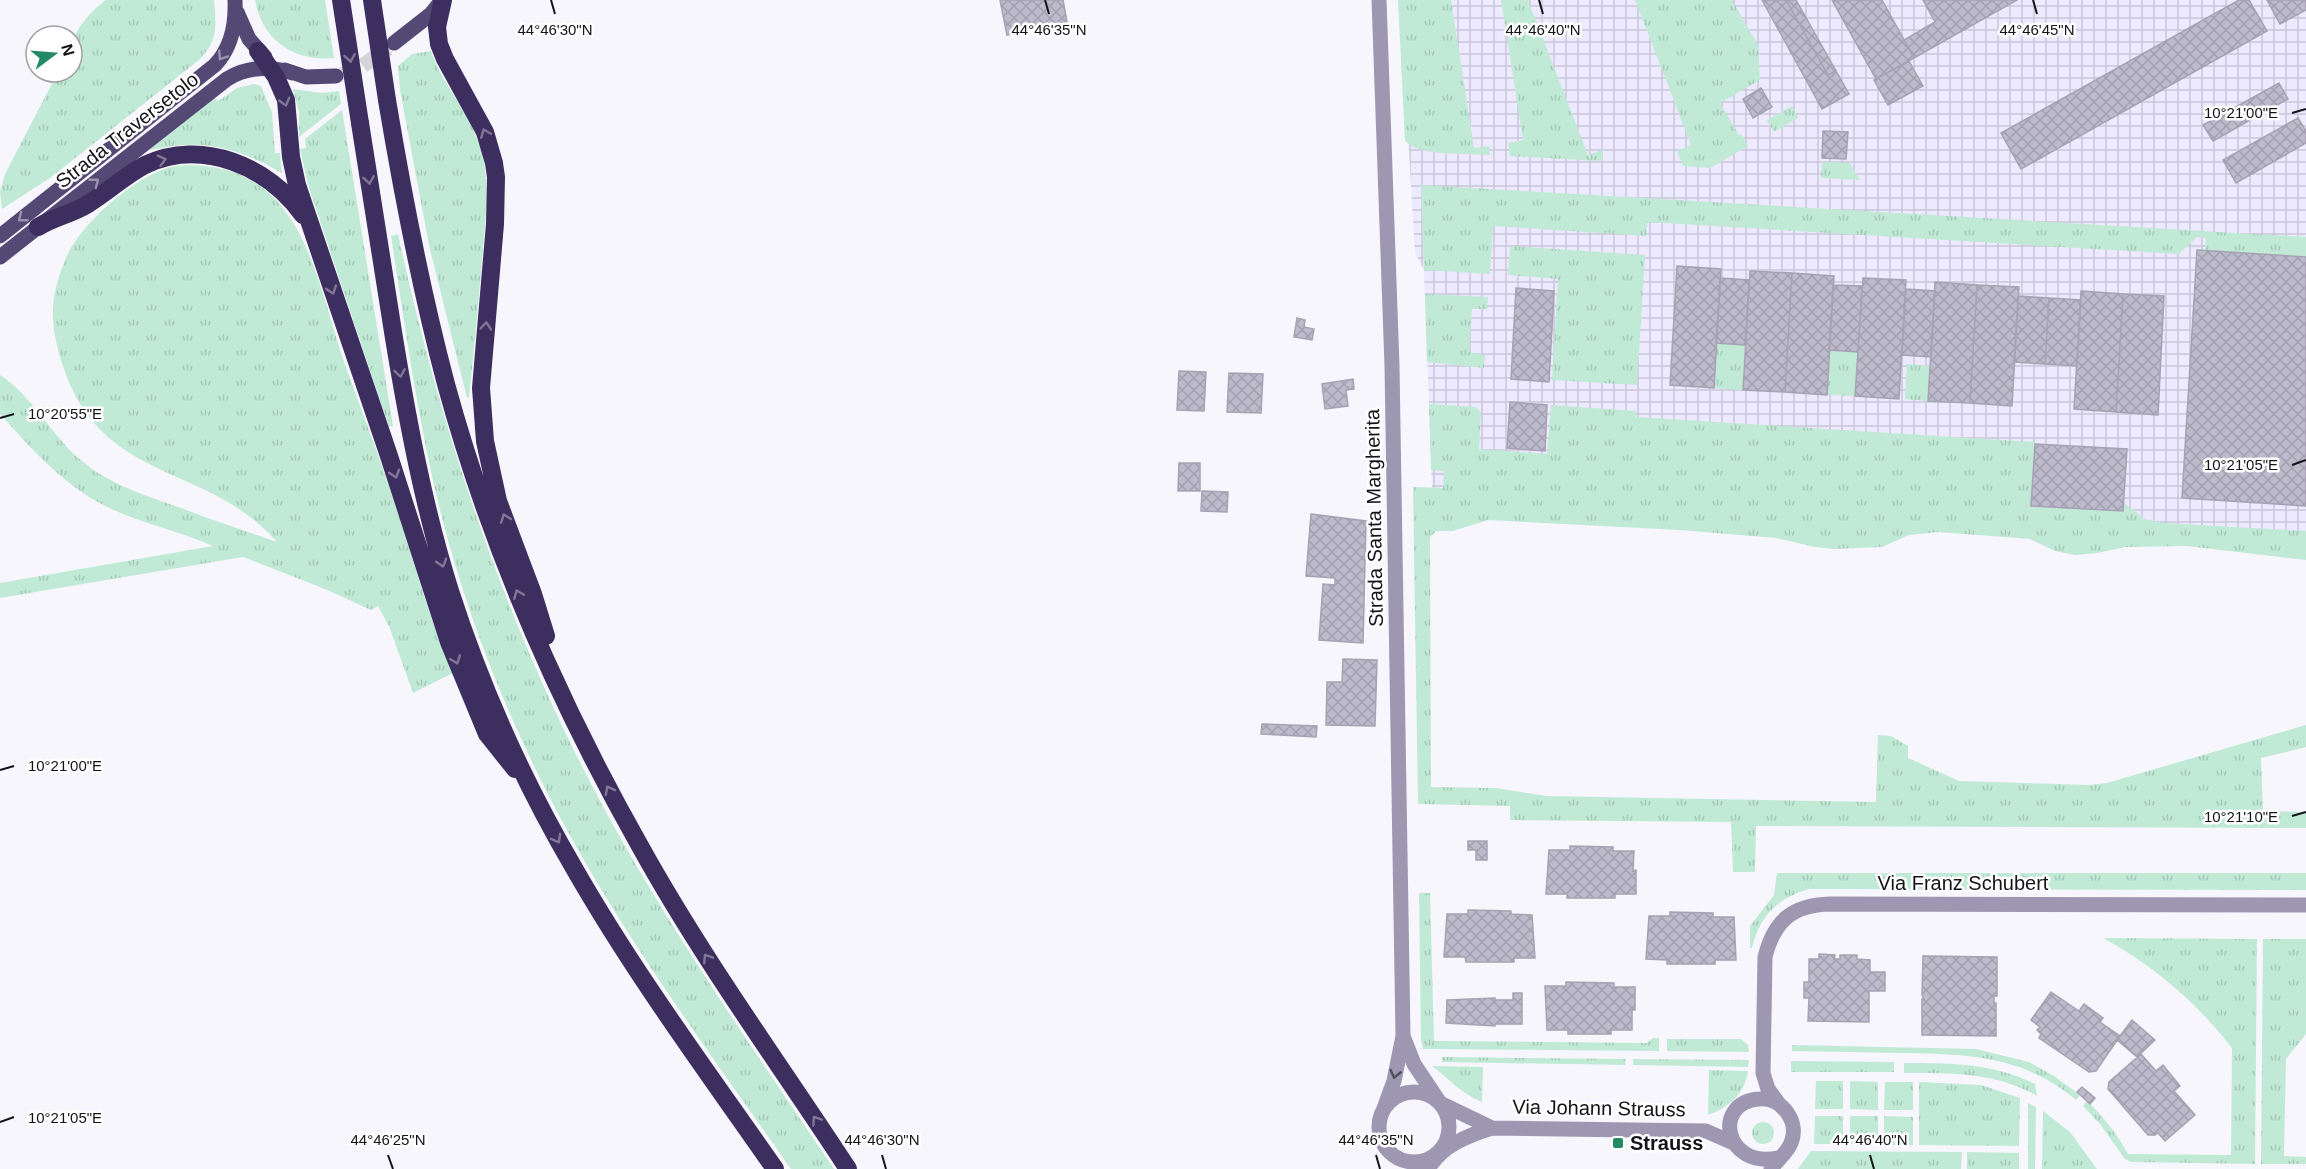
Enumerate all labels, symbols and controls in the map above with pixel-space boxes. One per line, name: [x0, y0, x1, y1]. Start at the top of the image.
text: 44°46'30"N: [517, 21, 593, 38]
text: 44°46'35"N: [1011, 21, 1087, 38]
text: 44°46'40"N: [1505, 21, 1581, 38]
text: 44°46'45"N: [1999, 21, 2075, 38]
north arrow: [24, 24, 84, 84]
text: N: [58, 42, 78, 58]
one-way arrow: [218, 49, 229, 60]
one-way arrow: [343, 53, 355, 62]
street label: Strada Traversetolo: [51, 68, 203, 192]
one-way arrow: [278, 96, 290, 107]
text: 10°21'00"E: [2204, 104, 2278, 121]
one-way arrow: [480, 128, 492, 139]
one-way arrow: [156, 155, 167, 167]
one-way arrow: [362, 175, 375, 185]
one-way arrow: [89, 178, 100, 189]
one-way arrow: [18, 211, 29, 222]
one-way arrow: [324, 284, 337, 295]
one-way arrow: [480, 321, 493, 330]
one-way arrow: [393, 368, 406, 378]
text: 10°20'55"E: [28, 405, 102, 422]
street label: Strada Santa Margherita: [1361, 408, 1387, 627]
text: 10°21'05"E: [2204, 456, 2278, 473]
one-way arrow: [388, 468, 400, 479]
one-way arrow: [499, 513, 512, 524]
one-way arrow: [435, 557, 447, 568]
one-way arrow: [513, 589, 525, 600]
one-way arrow: [448, 654, 461, 664]
text: 10°21'00"E: [28, 757, 102, 774]
one-way arrow: [605, 786, 616, 796]
text: 10°21'10"E: [2204, 808, 2278, 825]
one-way arrow: [550, 833, 562, 844]
street label: Via Franz Schubert: [1878, 872, 2049, 894]
one-way arrow: [703, 954, 715, 964]
one-way arrow: [1390, 1069, 1403, 1079]
street label: Via Johann Strauss: [1512, 1095, 1686, 1121]
text: 10°21'05"E: [28, 1109, 102, 1126]
one-way arrow: [812, 1116, 823, 1127]
text: 44°46'25"N: [350, 1131, 426, 1148]
text: 44°46'30"N: [844, 1131, 920, 1148]
text: 44°46'35"N: [1338, 1131, 1414, 1148]
text: 44°46'40"N: [1832, 1131, 1908, 1148]
place label: Strauss: [1630, 1132, 1703, 1154]
marker: Strauss: [1611, 1136, 1625, 1150]

